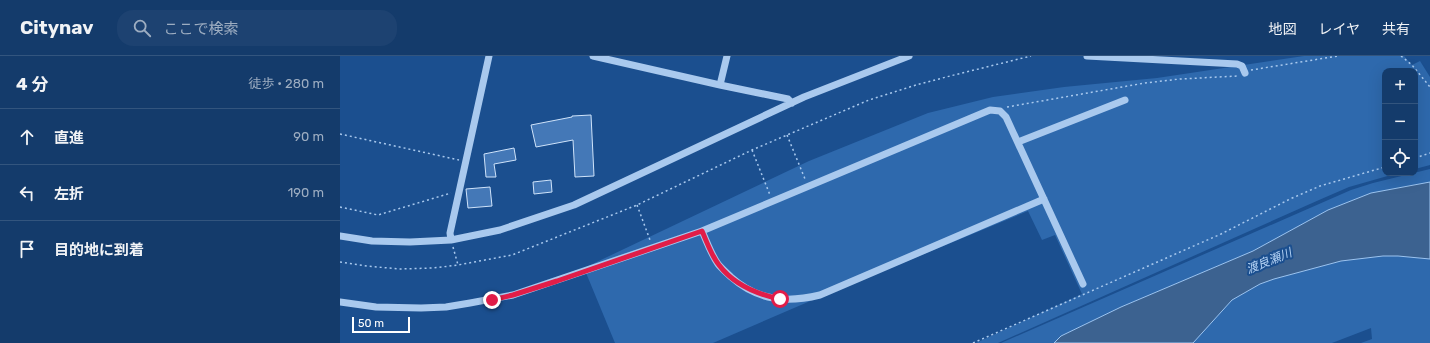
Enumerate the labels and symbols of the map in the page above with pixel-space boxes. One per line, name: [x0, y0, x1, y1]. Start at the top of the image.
water label: 渡良瀬川: [1244, 245, 1296, 276]
route start: [771, 290, 789, 308]
route end: [483, 291, 501, 309]
scale bar: [352, 315, 410, 334]

